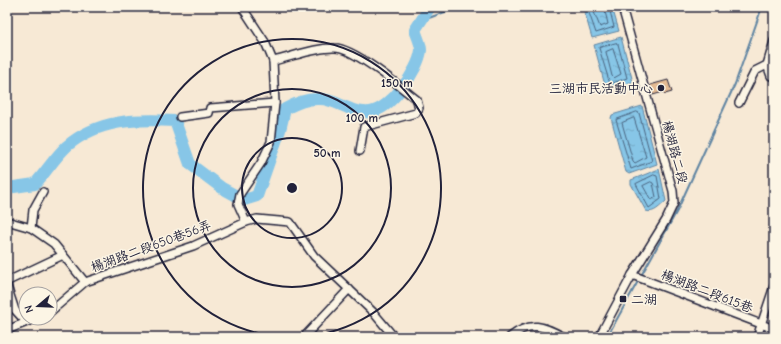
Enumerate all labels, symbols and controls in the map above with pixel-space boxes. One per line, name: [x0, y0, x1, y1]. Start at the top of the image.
text: 150 m: [381, 76, 413, 90]
place label: 三湖市民活動中心: [549, 81, 653, 96]
marker: 三湖市民活動中心: [656, 83, 666, 93]
text: 100 m: [346, 111, 378, 125]
street label: 楊湖路二段: [659, 119, 691, 185]
text: 50 m: [313, 146, 341, 160]
centre of rings: [285, 181, 299, 195]
street label: 楊湖路二段650巷56弄: [89, 217, 213, 275]
street label: 楊湖路二段615巷: [659, 267, 755, 315]
north arrow: [18, 286, 58, 326]
place label: 二湖: [631, 292, 657, 307]
marker: 二湖: [618, 294, 628, 304]
text: N: [22, 304, 36, 315]

